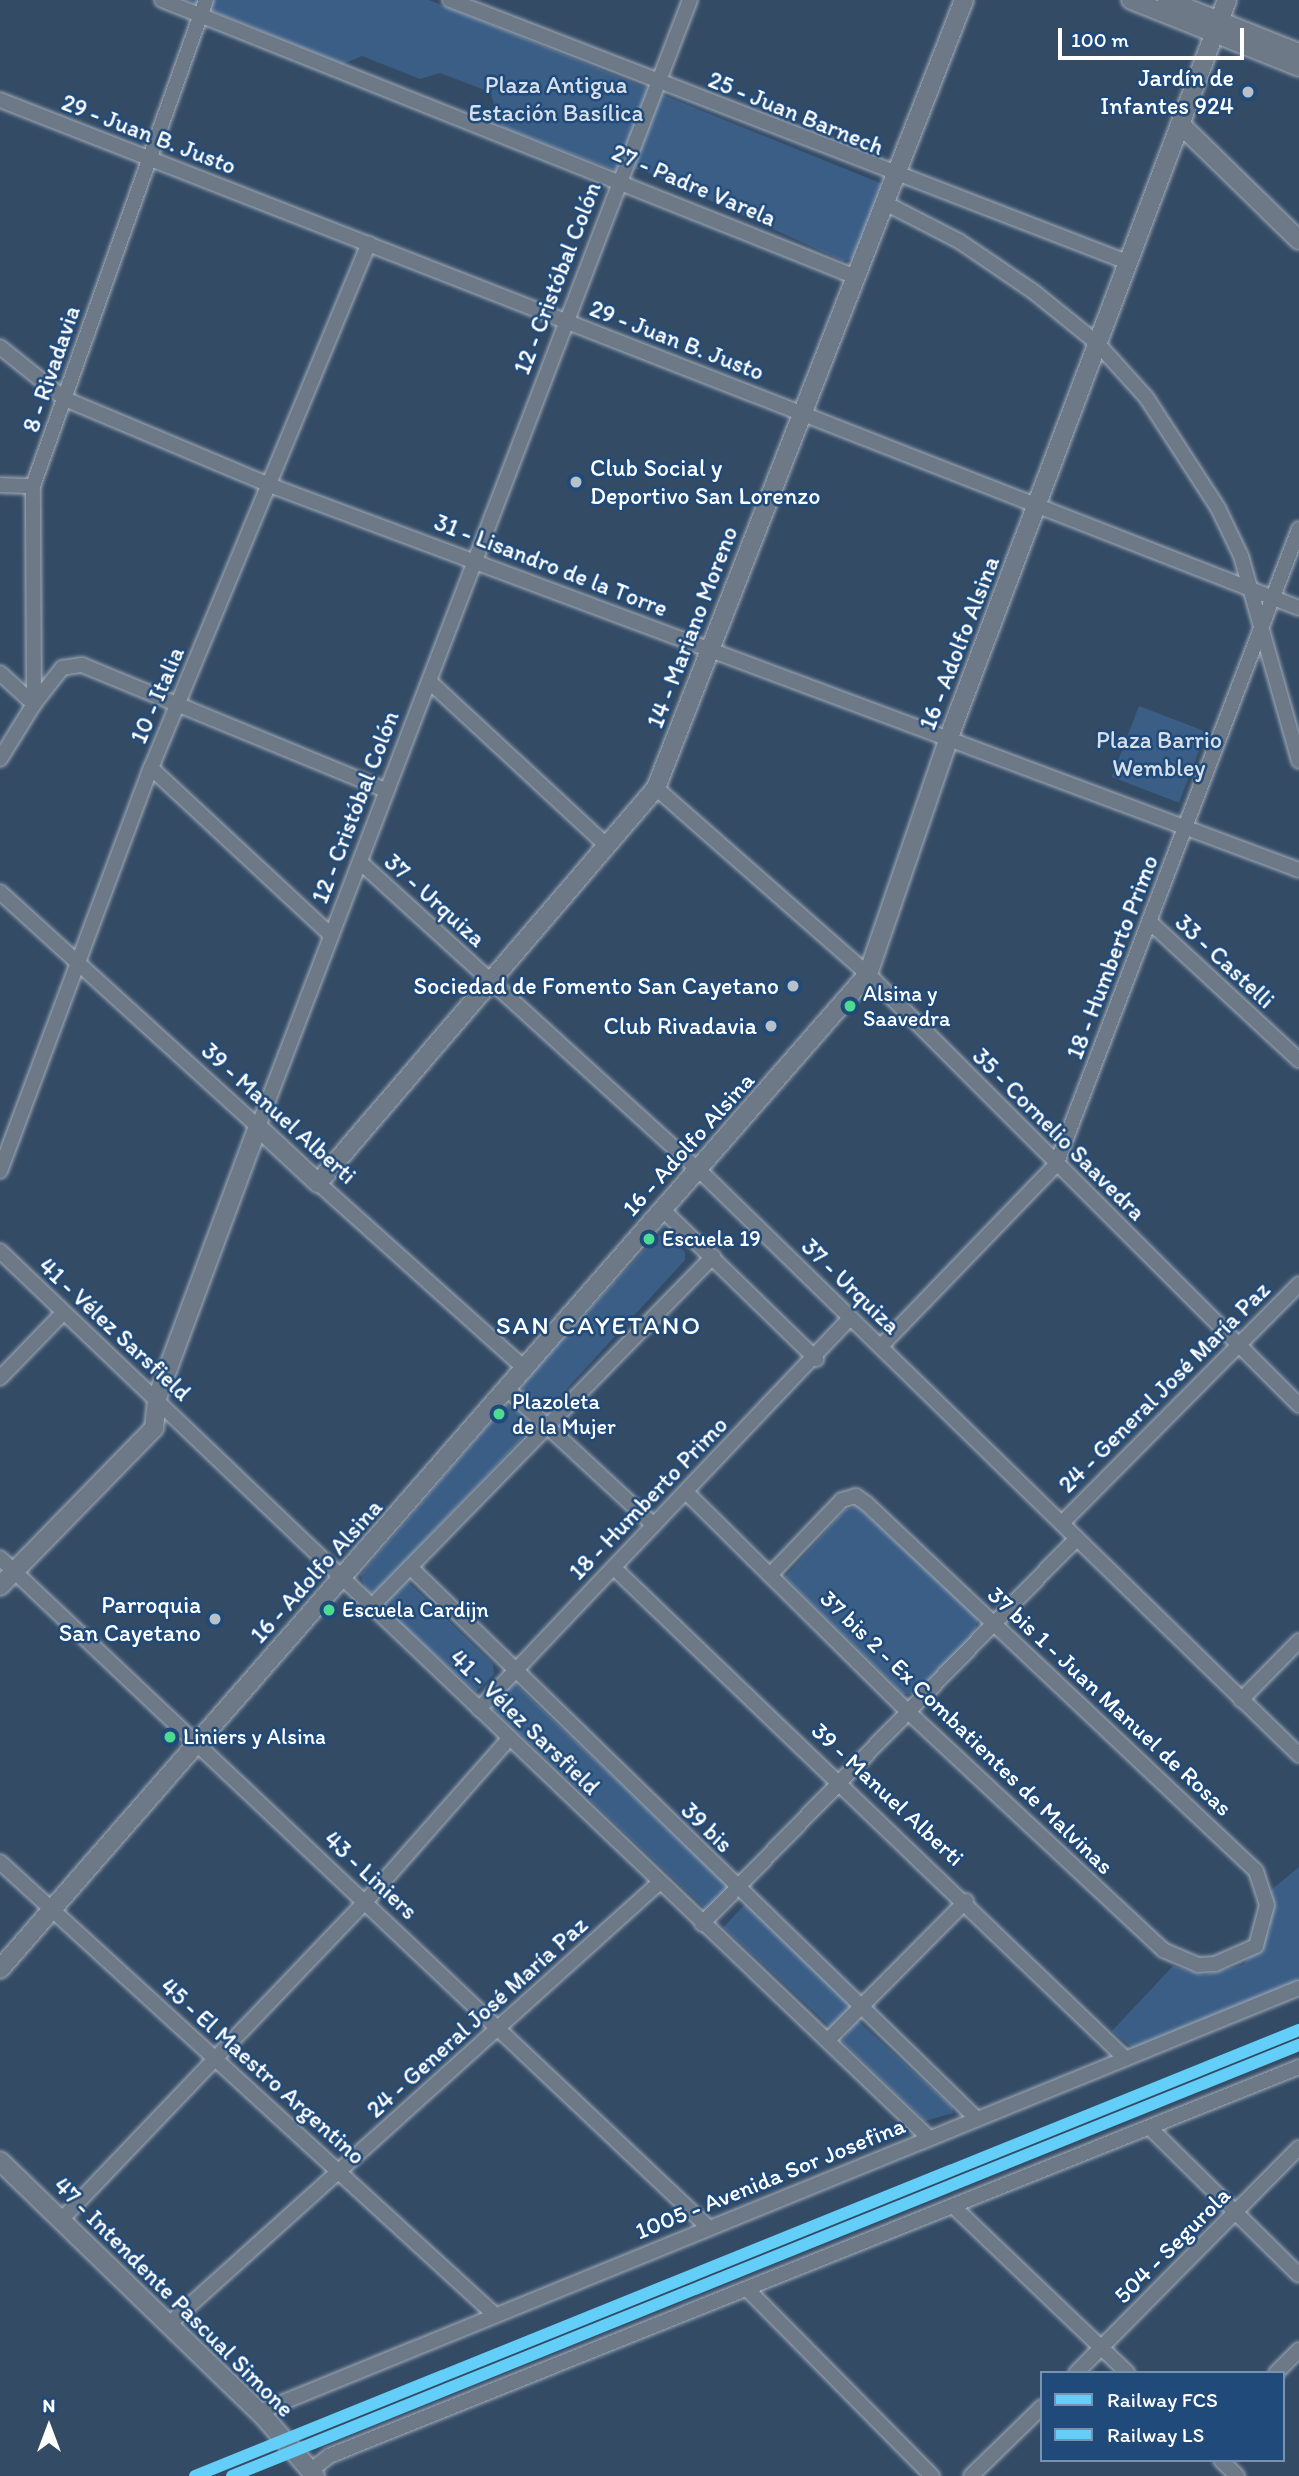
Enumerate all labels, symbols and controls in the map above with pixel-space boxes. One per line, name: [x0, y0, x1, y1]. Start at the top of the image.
scale bar: [1061, 14, 1246, 58]
text: 100 m: [1071, 27, 1129, 52]
place label: Jardín de Infantes 924: [1100, 64, 1234, 120]
street label: 25 - Juan Barnech: [704, 65, 888, 161]
park label: Plaza Antigua Estación Basílica: [468, 71, 644, 127]
marker: Jardín de Infantes 924: [1240, 84, 1256, 100]
street label: 29 - Juan B. Justo: [58, 87, 240, 181]
street label: 27 - Padre Varela: [608, 137, 780, 233]
street label: 12 - Cristóbal Colón: [507, 178, 607, 378]
street label: 29 - Juan B. Justo: [586, 293, 768, 387]
street label: 8 - Rivadavia: [16, 302, 86, 436]
place label: Club Social y Deportivo San Lorenzo: [590, 454, 821, 510]
marker: Club Social y Deportivo San Lorenzo: [568, 474, 584, 490]
street label: 31 - Lisandro de la Torre: [431, 507, 671, 623]
street label: 14 - Mariano Moreno: [640, 522, 744, 732]
street label: 16 - Adolfo Alsina: [913, 552, 1005, 734]
street label: 10 - Italia: [124, 642, 190, 748]
street label: 12 - Cristóbal Colón: [305, 707, 405, 907]
park label: Plaza Barrio Wembley: [1096, 726, 1222, 782]
street label: 37 - Urquiza: [379, 847, 491, 953]
street label: 18 - Humberto Primo: [1060, 851, 1164, 1063]
street label: 33 - Castelli: [1169, 908, 1281, 1014]
place label: Sociedad de Fomento San Cayetano: [413, 972, 779, 1000]
marker: Sociedad de Fomento San Cayetano: [785, 978, 801, 994]
place label: Alsina y Saavedra: [863, 980, 950, 1032]
marker: Alsina y Saavedra: [843, 999, 857, 1013]
place label: Club Rivadavia: [606, 1012, 757, 1040]
marker: Club Rivadavia: [763, 1018, 779, 1034]
street label: 39 - Manuel Alberti: [196, 1036, 362, 1190]
street label: 35 - Cornelio Saavedra: [966, 1041, 1152, 1227]
street label: 16 - Adolfo Alsina: [616, 1066, 760, 1222]
place label: Escuela 19: [662, 1226, 761, 1252]
marker: Escuela 19: [642, 1232, 656, 1246]
street label: 37 - Urquiza: [796, 1232, 906, 1340]
street label: 41 - Vélez Sarsfield: [33, 1251, 197, 1407]
street label: 24 - General José María Paz: [1053, 1276, 1275, 1498]
district label: SAN CAYETANO: [496, 1310, 702, 1342]
place label: Plazoleta de la Mujer: [512, 1388, 616, 1440]
marker: Plazoleta de la Mujer: [492, 1407, 506, 1421]
street label: 18 - Humberto Primo: [563, 1410, 733, 1586]
street label: 16 - Adolfo Alsina: [244, 1493, 388, 1649]
street label: 37 bis 1 - Juan Manuel de Rosas: [982, 1580, 1238, 1822]
street label: 37 bis 2 - Ex Combatientes de Malvinas: [813, 1583, 1121, 1881]
place label: Parroquia San Cayetano: [58, 1591, 201, 1647]
place label: Escuela Cardijn: [342, 1597, 489, 1623]
marker: Escuela Cardijn: [322, 1603, 336, 1617]
marker: Parroquia San Cayetano: [207, 1611, 223, 1627]
street label: 41 - Vélez Sarsfield: [444, 1643, 606, 1801]
street label: 39 - Manuel Alberti: [806, 1716, 970, 1872]
place label: Liniers y Alsina: [183, 1724, 326, 1750]
marker: Liniers y Alsina: [163, 1730, 177, 1744]
street label: 39 bis: [675, 1796, 739, 1858]
street label: 43 - Liniers: [318, 1824, 424, 1926]
street label: 24 - General José María Paz: [361, 1911, 593, 2123]
street label: 45 - El Maestro Argentino: [155, 1972, 371, 2170]
street label: 1005 - Avenida Sor Josefina: [631, 2111, 909, 2245]
street label: 47 - Intendente Pascual Simone: [48, 2171, 300, 2423]
street label: 504 - Segurola: [1108, 2181, 1236, 2309]
legend: [1040, 2371, 1285, 2462]
text: Railway FCS: [1107, 2387, 1218, 2412]
north arrow: [14, 2392, 84, 2462]
text: N: [43, 2394, 55, 2417]
text: Railway LS: [1107, 2422, 1204, 2447]

